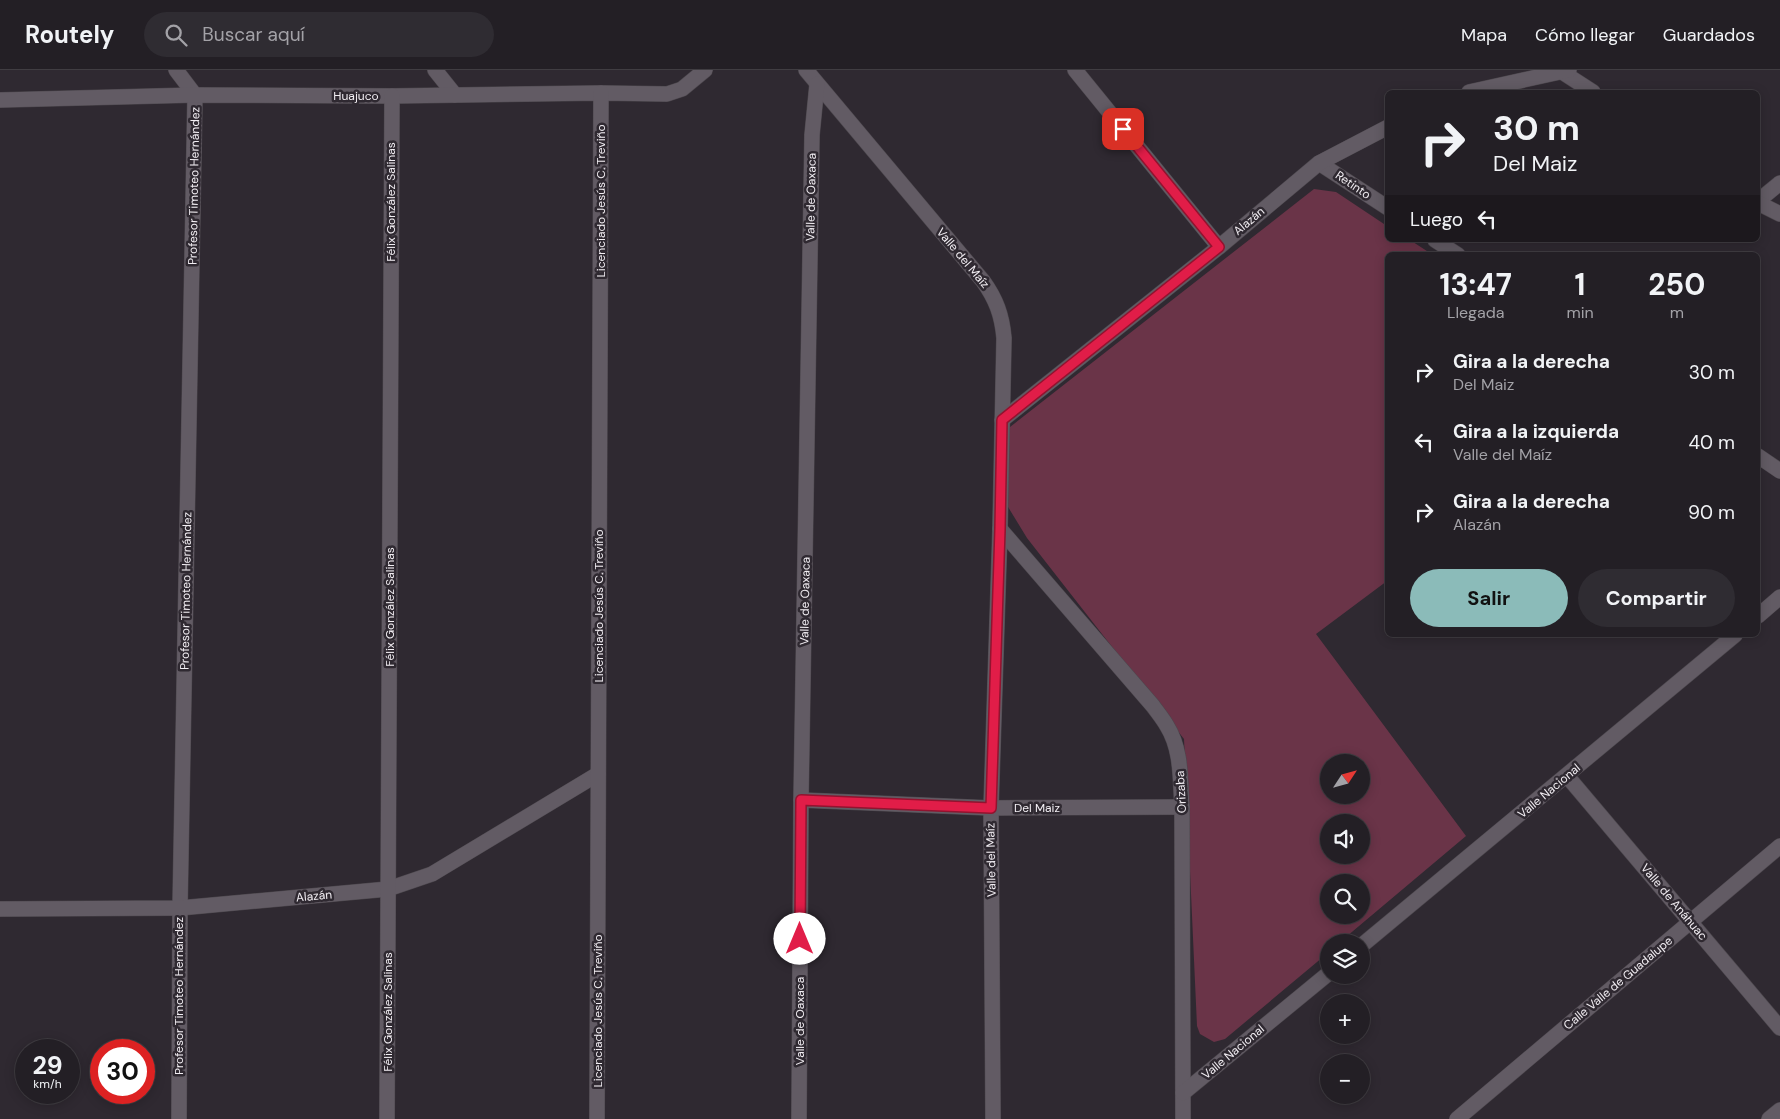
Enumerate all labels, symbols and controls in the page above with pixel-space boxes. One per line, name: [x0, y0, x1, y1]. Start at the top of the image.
search box: [144, 12, 494, 57]
text: Routely: [25, 19, 114, 50]
icon: search: [162, 21, 190, 49]
text: Buscar aquí: [202, 22, 305, 47]
text: Mapa: [1461, 23, 1507, 47]
text: Cómo llegar: [1535, 23, 1635, 47]
text: Guardados: [1663, 23, 1755, 47]
street label: Huajuco: [333, 88, 379, 104]
text: 30 m: [1493, 105, 1580, 151]
street label: Profesor Timoteo Hernández: [185, 107, 203, 265]
pin: [1102, 108, 1144, 150]
icon: right: [1410, 110, 1475, 175]
icon: arrive: [1109, 115, 1137, 143]
street label: Licenciado Jesús C. Treviño: [593, 124, 609, 278]
street label: Félix González Salinas: [383, 142, 399, 262]
text: Del Maiz: [1493, 149, 1577, 178]
street label: Valle de Oaxaca: [802, 153, 820, 241]
street label: Retinto: [1332, 167, 1374, 203]
street label: Alazán: [1230, 203, 1268, 239]
icon: left: [1473, 205, 1501, 233]
text: Luego: [1410, 207, 1463, 232]
street label: Valle del Maíz: [933, 224, 993, 292]
text: 13:47: [1440, 265, 1512, 304]
text: 1: [1575, 265, 1586, 304]
text: 250: [1648, 265, 1705, 304]
text: Llegada: [1447, 302, 1504, 323]
text: min: [1566, 302, 1594, 323]
text: m: [1670, 302, 1684, 323]
text: Gira a la derecha: [1453, 349, 1610, 374]
icon: right: [1410, 358, 1438, 386]
text: 30 m: [1689, 360, 1735, 385]
text: Del Maiz: [1453, 374, 1514, 395]
text: Gira a la izquierda: [1453, 419, 1619, 444]
icon: left: [1410, 428, 1438, 456]
text: 40 m: [1688, 430, 1735, 455]
text: Valle del Maíz: [1453, 444, 1552, 465]
text: Gira a la derecha: [1453, 489, 1610, 514]
icon: right: [1410, 498, 1438, 526]
text: 90 m: [1688, 500, 1735, 525]
street label: Profesor Timoteo Hernández: [177, 512, 195, 670]
text: Alazán: [1453, 514, 1501, 535]
street label: Licenciado Jesús C. Treviño: [591, 529, 607, 683]
street label: Félix González Salinas: [382, 547, 398, 667]
street label: Valle de Oaxaca: [796, 557, 814, 645]
button: Salir: [1410, 569, 1568, 627]
button: Compartir: [1578, 569, 1735, 627]
north arrow: [1320, 754, 1370, 804]
map controls: [1320, 754, 1370, 1104]
street label: Valle Nacional: [1514, 760, 1584, 822]
street label: Orizaba: [1172, 770, 1190, 814]
street label: Del Maiz: [1014, 800, 1060, 816]
button: sound: [1320, 814, 1370, 864]
street label: Valle del Maíz: [982, 823, 1000, 897]
street label: Valle de Anáhuac: [1637, 860, 1711, 944]
button: search: [1320, 874, 1370, 924]
street label: Alazán: [295, 886, 333, 906]
position arrow: [773, 912, 825, 964]
street label: Profesor Timoteo Hernández: [171, 917, 187, 1075]
street label: Calle Valle de Guadalupe: [1560, 932, 1676, 1033]
street label: Licenciado Jesús C. Treviño: [590, 934, 606, 1088]
button: layers: [1320, 934, 1370, 984]
street label: Félix González Salinas: [380, 952, 396, 1072]
street label: Valle de Oaxaca: [792, 977, 808, 1065]
button: +: [1320, 994, 1370, 1044]
street label: Valle Nacional: [1198, 1021, 1268, 1083]
speed limit sign: 30: [90, 1039, 155, 1104]
text: 29: [32, 1049, 63, 1082]
button: −: [1320, 1054, 1370, 1104]
text: km/h: [33, 1076, 62, 1092]

